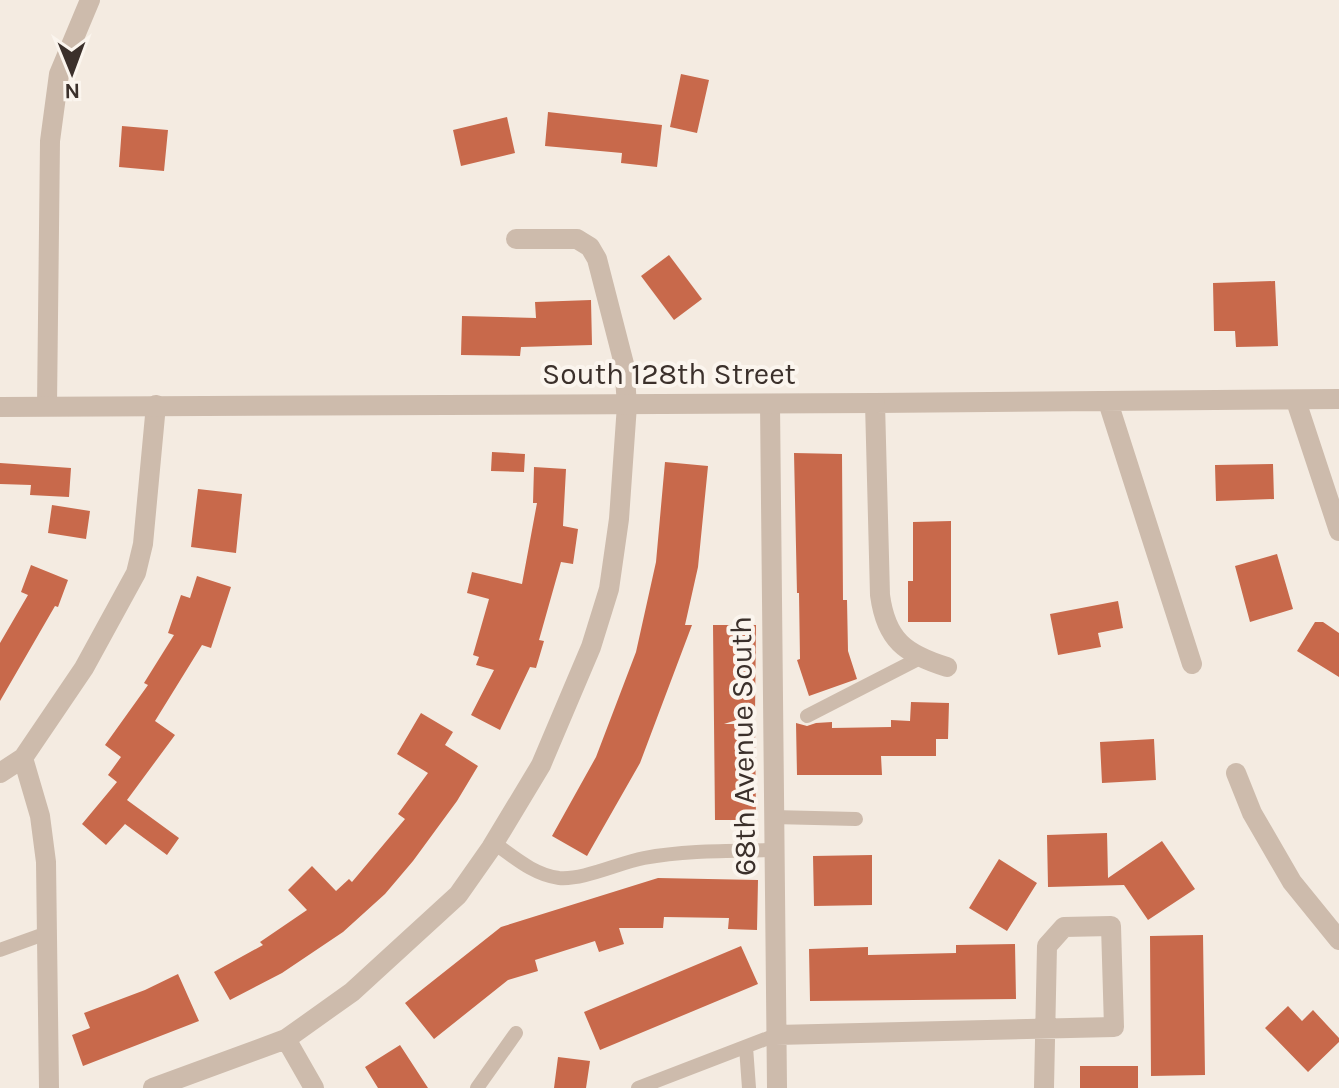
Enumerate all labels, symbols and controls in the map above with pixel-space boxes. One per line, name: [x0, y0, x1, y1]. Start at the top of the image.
north arrow: [32, 32, 112, 112]
text: N: [64, 78, 80, 104]
street label: South 128th Street: [542, 356, 796, 392]
street label: 68th Avenue South: [723, 616, 763, 876]

